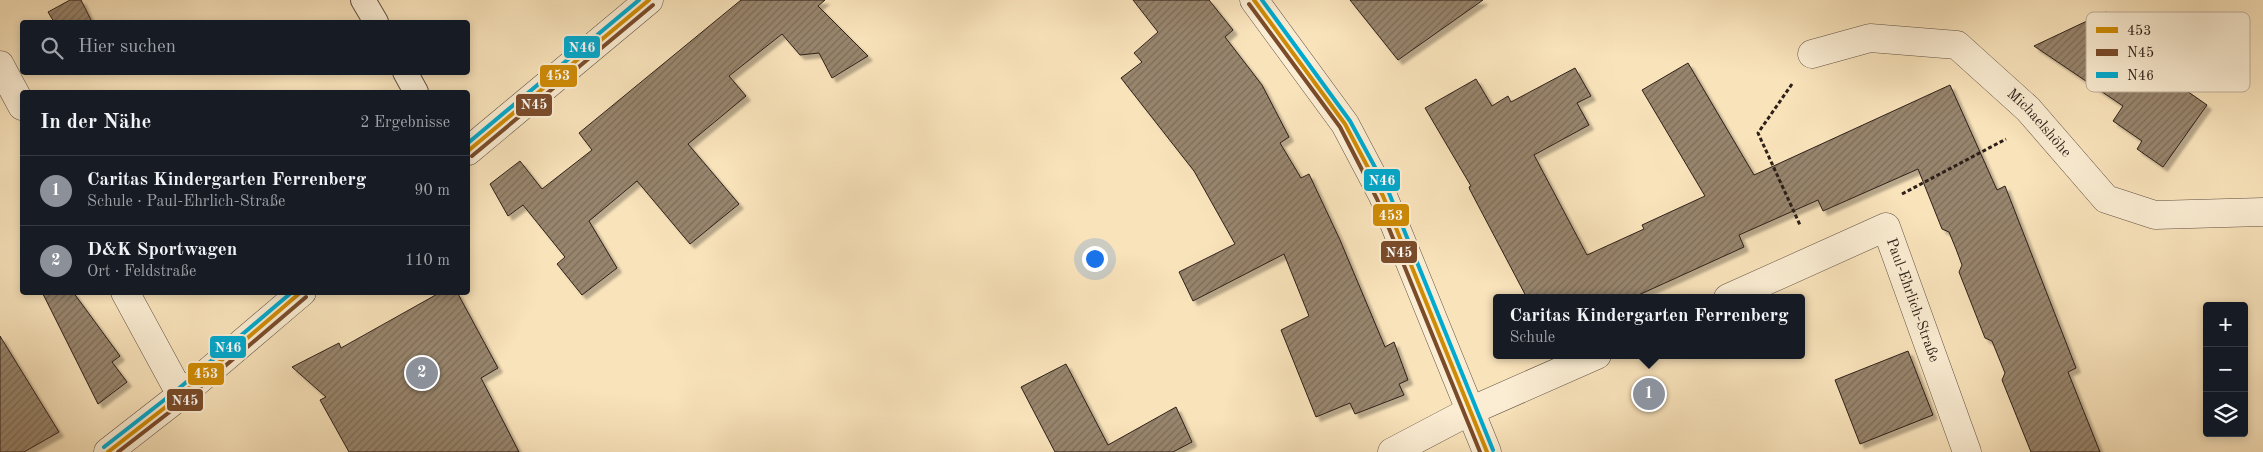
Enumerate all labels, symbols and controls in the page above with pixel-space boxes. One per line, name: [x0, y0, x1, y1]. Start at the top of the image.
legend: [2086, 12, 2250, 92]
search box: [20, 20, 470, 75]
text: 453: [2127, 24, 2151, 38]
icon: search: [38, 34, 66, 62]
line badge: N46: [563, 35, 601, 59]
text: Hier suchen: [78, 38, 176, 57]
text: N46: [569, 41, 595, 55]
text: N45: [2127, 46, 2154, 60]
line badge: 453: [539, 64, 578, 88]
text: 453: [546, 69, 570, 83]
text: N46: [2127, 69, 2154, 83]
street label: Michaelshöhe: [2004, 86, 2074, 160]
line badge: N45: [515, 93, 553, 117]
text: N45: [521, 98, 547, 112]
text: In der Nähe: [40, 112, 151, 133]
text: 2 Ergebnisse: [360, 115, 450, 131]
line badge: N46: [1363, 168, 1401, 192]
text: Caritas Kindergarten Ferrenberg: [87, 171, 366, 190]
text: N46: [1369, 174, 1395, 188]
text: 1: [51, 183, 61, 199]
text: 90 m: [414, 183, 450, 199]
text: Schule · Paul-Ehrlich-Straße: [87, 194, 285, 210]
line badge: 453: [1372, 203, 1410, 227]
text: 453: [1379, 209, 1403, 223]
street label: Paul-Ehrlich-Straße: [1883, 236, 1942, 364]
line badge: N45: [1380, 240, 1418, 264]
text: D&K Sportwagen: [87, 241, 237, 260]
your location: [1082, 246, 1108, 272]
text: N45: [1386, 246, 1412, 260]
text: 2: [51, 253, 61, 269]
text: 110 m: [405, 253, 450, 269]
text: Ort · Feldstraße: [87, 264, 196, 280]
popup: [1493, 294, 1805, 359]
map controls: [2203, 302, 2248, 437]
button: +: [2203, 302, 2248, 347]
text: Caritas Kindergarten Ferrenberg: [1509, 307, 1789, 326]
text: Schule: [1509, 330, 1555, 346]
line badge: N46: [209, 335, 247, 359]
text: N46: [215, 341, 241, 355]
button: −: [2203, 347, 2248, 392]
pin: 2: [406, 354, 438, 392]
line badge: 453: [187, 362, 225, 386]
text: 453: [194, 367, 218, 381]
pin: 1: [1633, 375, 1665, 413]
line badge: N45: [166, 388, 204, 412]
button: layers: [2203, 392, 2248, 437]
text: N45: [172, 394, 198, 408]

